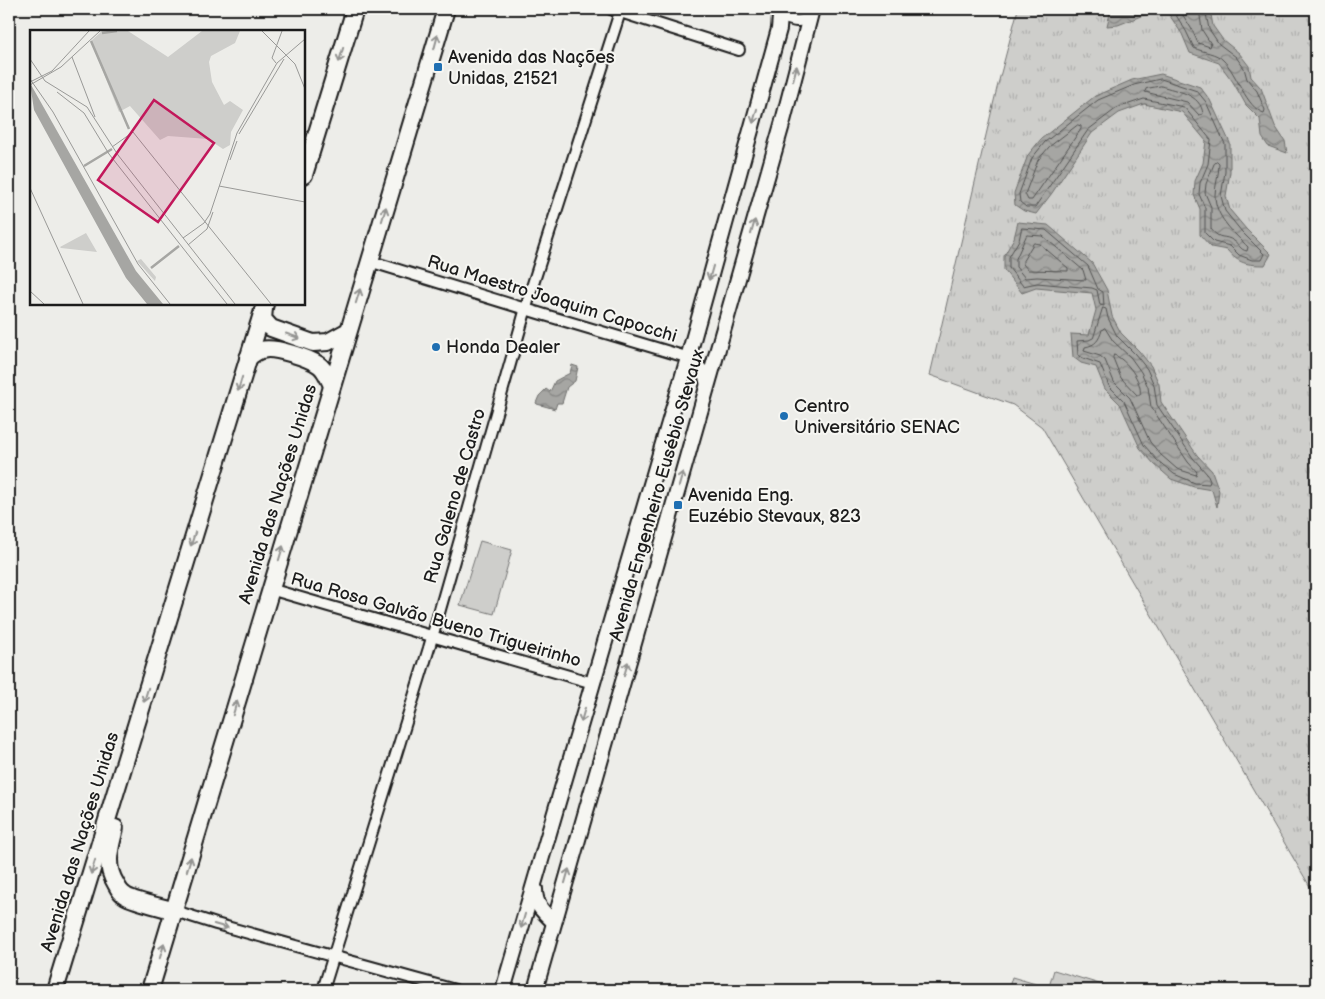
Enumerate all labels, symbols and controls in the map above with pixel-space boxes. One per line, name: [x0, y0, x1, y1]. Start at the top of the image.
inset map: [30, 30, 305, 305]
one-way arrow: [432, 34, 441, 50]
one-way arrow: [335, 47, 345, 63]
place label: Avenida das Nações Unidas, 21521: [448, 47, 615, 89]
marker: Avenida das Nações Unidas, 21521: [432, 61, 444, 73]
one-way arrow: [791, 66, 801, 82]
one-way arrow: [749, 108, 759, 124]
one-way arrow: [379, 206, 389, 222]
one-way arrow: [748, 219, 758, 235]
street label: Rua Maestro Joaquim Capocchi: [425, 251, 679, 347]
one-way arrow: [706, 264, 715, 280]
one-way arrow: [354, 289, 364, 305]
one-way arrow: [285, 332, 300, 341]
place label: Honda Dealer: [446, 337, 560, 358]
marker: Honda Dealer: [430, 341, 442, 353]
street label: Avenida Engenheiro Eusébio Stevaux: [605, 346, 709, 643]
one-way arrow: [235, 376, 245, 392]
street label: Avenida das Nações Unidas: [235, 382, 321, 606]
place label: Centro Universitário SENAC: [794, 396, 960, 438]
street label: Rua Galeno de Castro: [420, 406, 490, 586]
marker: Centro Universitário SENAC: [778, 410, 790, 422]
one-way arrow: [676, 472, 686, 488]
place label: Avenida Eng. Euzébio Stevaux, 823: [688, 485, 861, 527]
marker: Avenida Eng. Euzébio Stevaux, 823: [672, 499, 684, 511]
one-way arrow: [187, 531, 197, 547]
one-way arrow: [277, 545, 287, 561]
street label: Rua Rosa Galvão Bueno Trigueirinho: [288, 568, 584, 672]
one-way arrow: [622, 662, 631, 678]
one-way arrow: [140, 686, 150, 702]
one-way arrow: [231, 701, 241, 717]
one-way arrow: [578, 706, 588, 722]
street label: Avenida das Nações Unidas: [37, 730, 123, 954]
one-way arrow: [184, 856, 194, 872]
one-way arrow: [87, 859, 97, 875]
one-way arrow: [562, 868, 572, 884]
one-way arrow: [518, 913, 528, 929]
one-way arrow: [213, 921, 229, 931]
one-way arrow: [158, 943, 168, 959]

